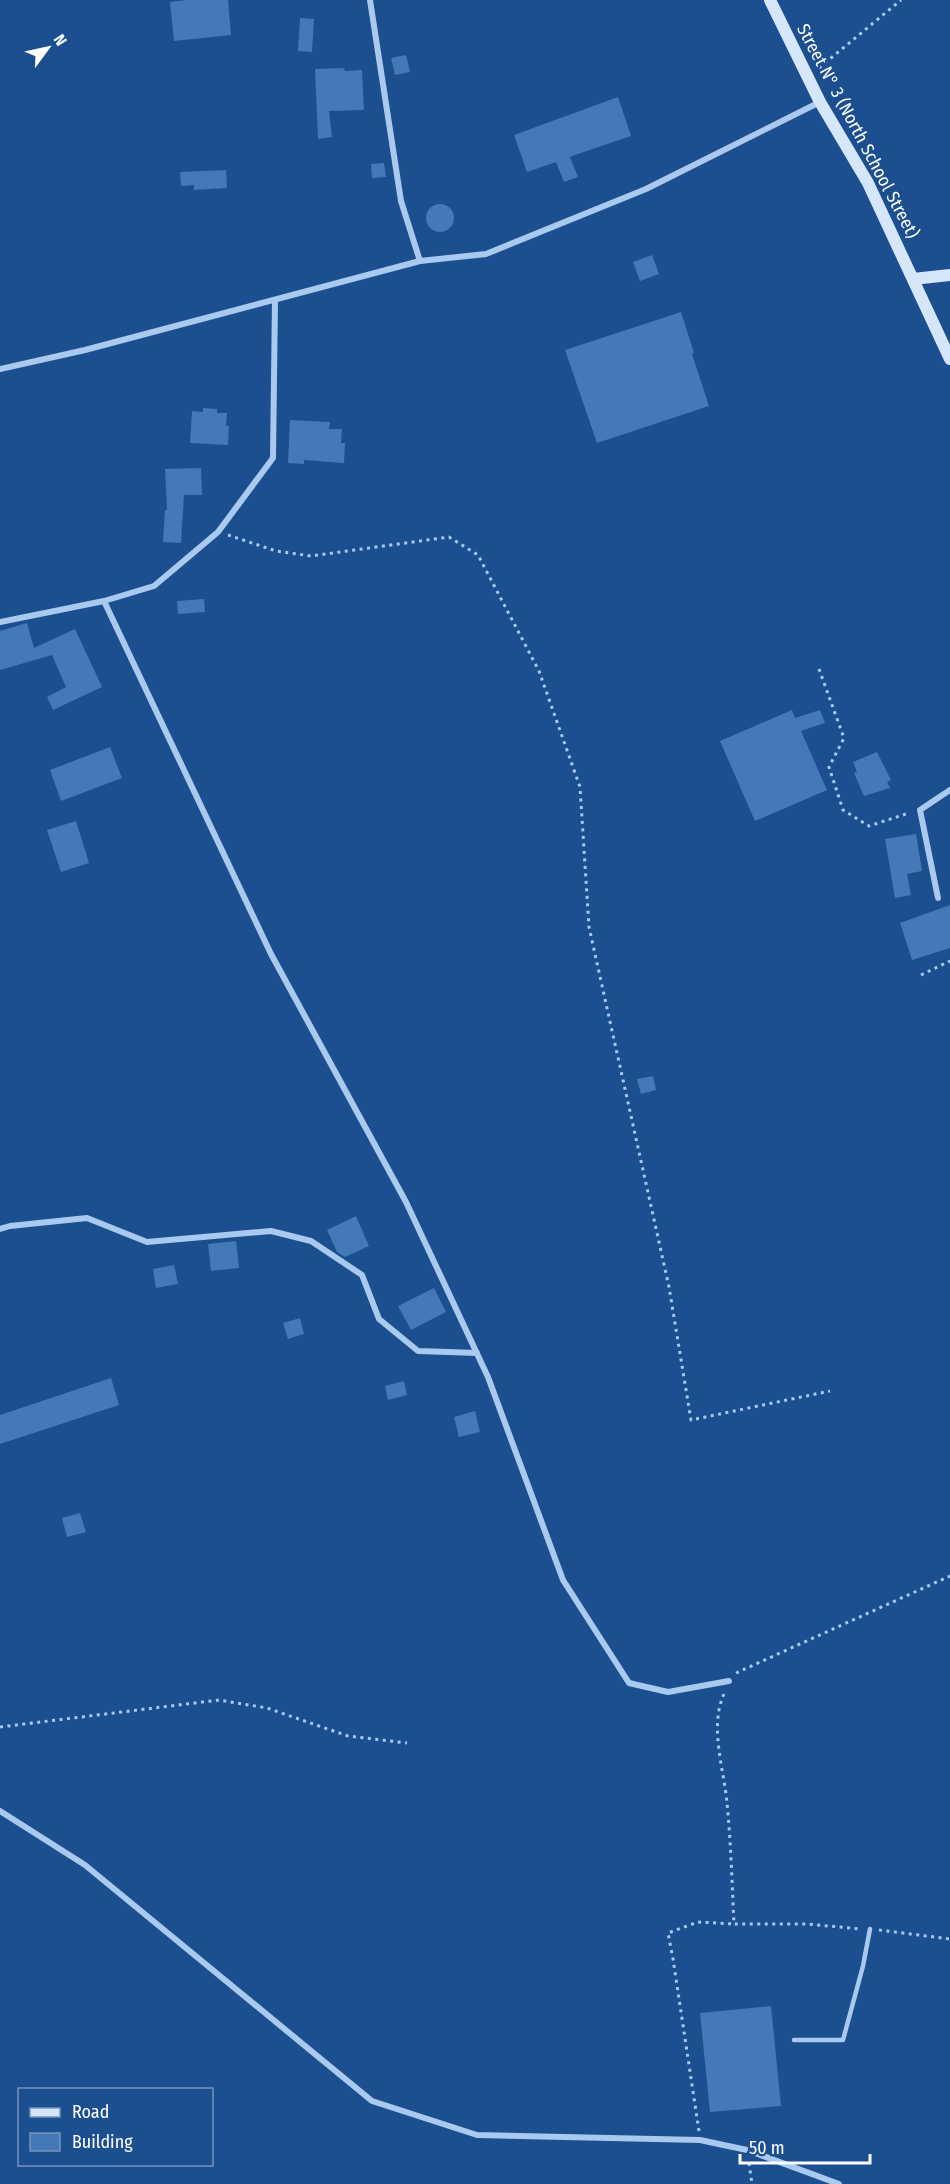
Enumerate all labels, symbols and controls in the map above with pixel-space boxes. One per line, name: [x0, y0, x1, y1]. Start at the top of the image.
north arrow: [18, 18, 78, 78]
street label: Street N° 3 (North School Street): [792, 20, 924, 242]
text: N: [50, 31, 71, 49]
legend: [18, 2088, 213, 2166]
text: Road: [72, 2101, 109, 2123]
scale bar: [740, 2127, 870, 2165]
text: Building: [72, 2131, 133, 2153]
text: 50 m: [749, 2137, 785, 2159]

